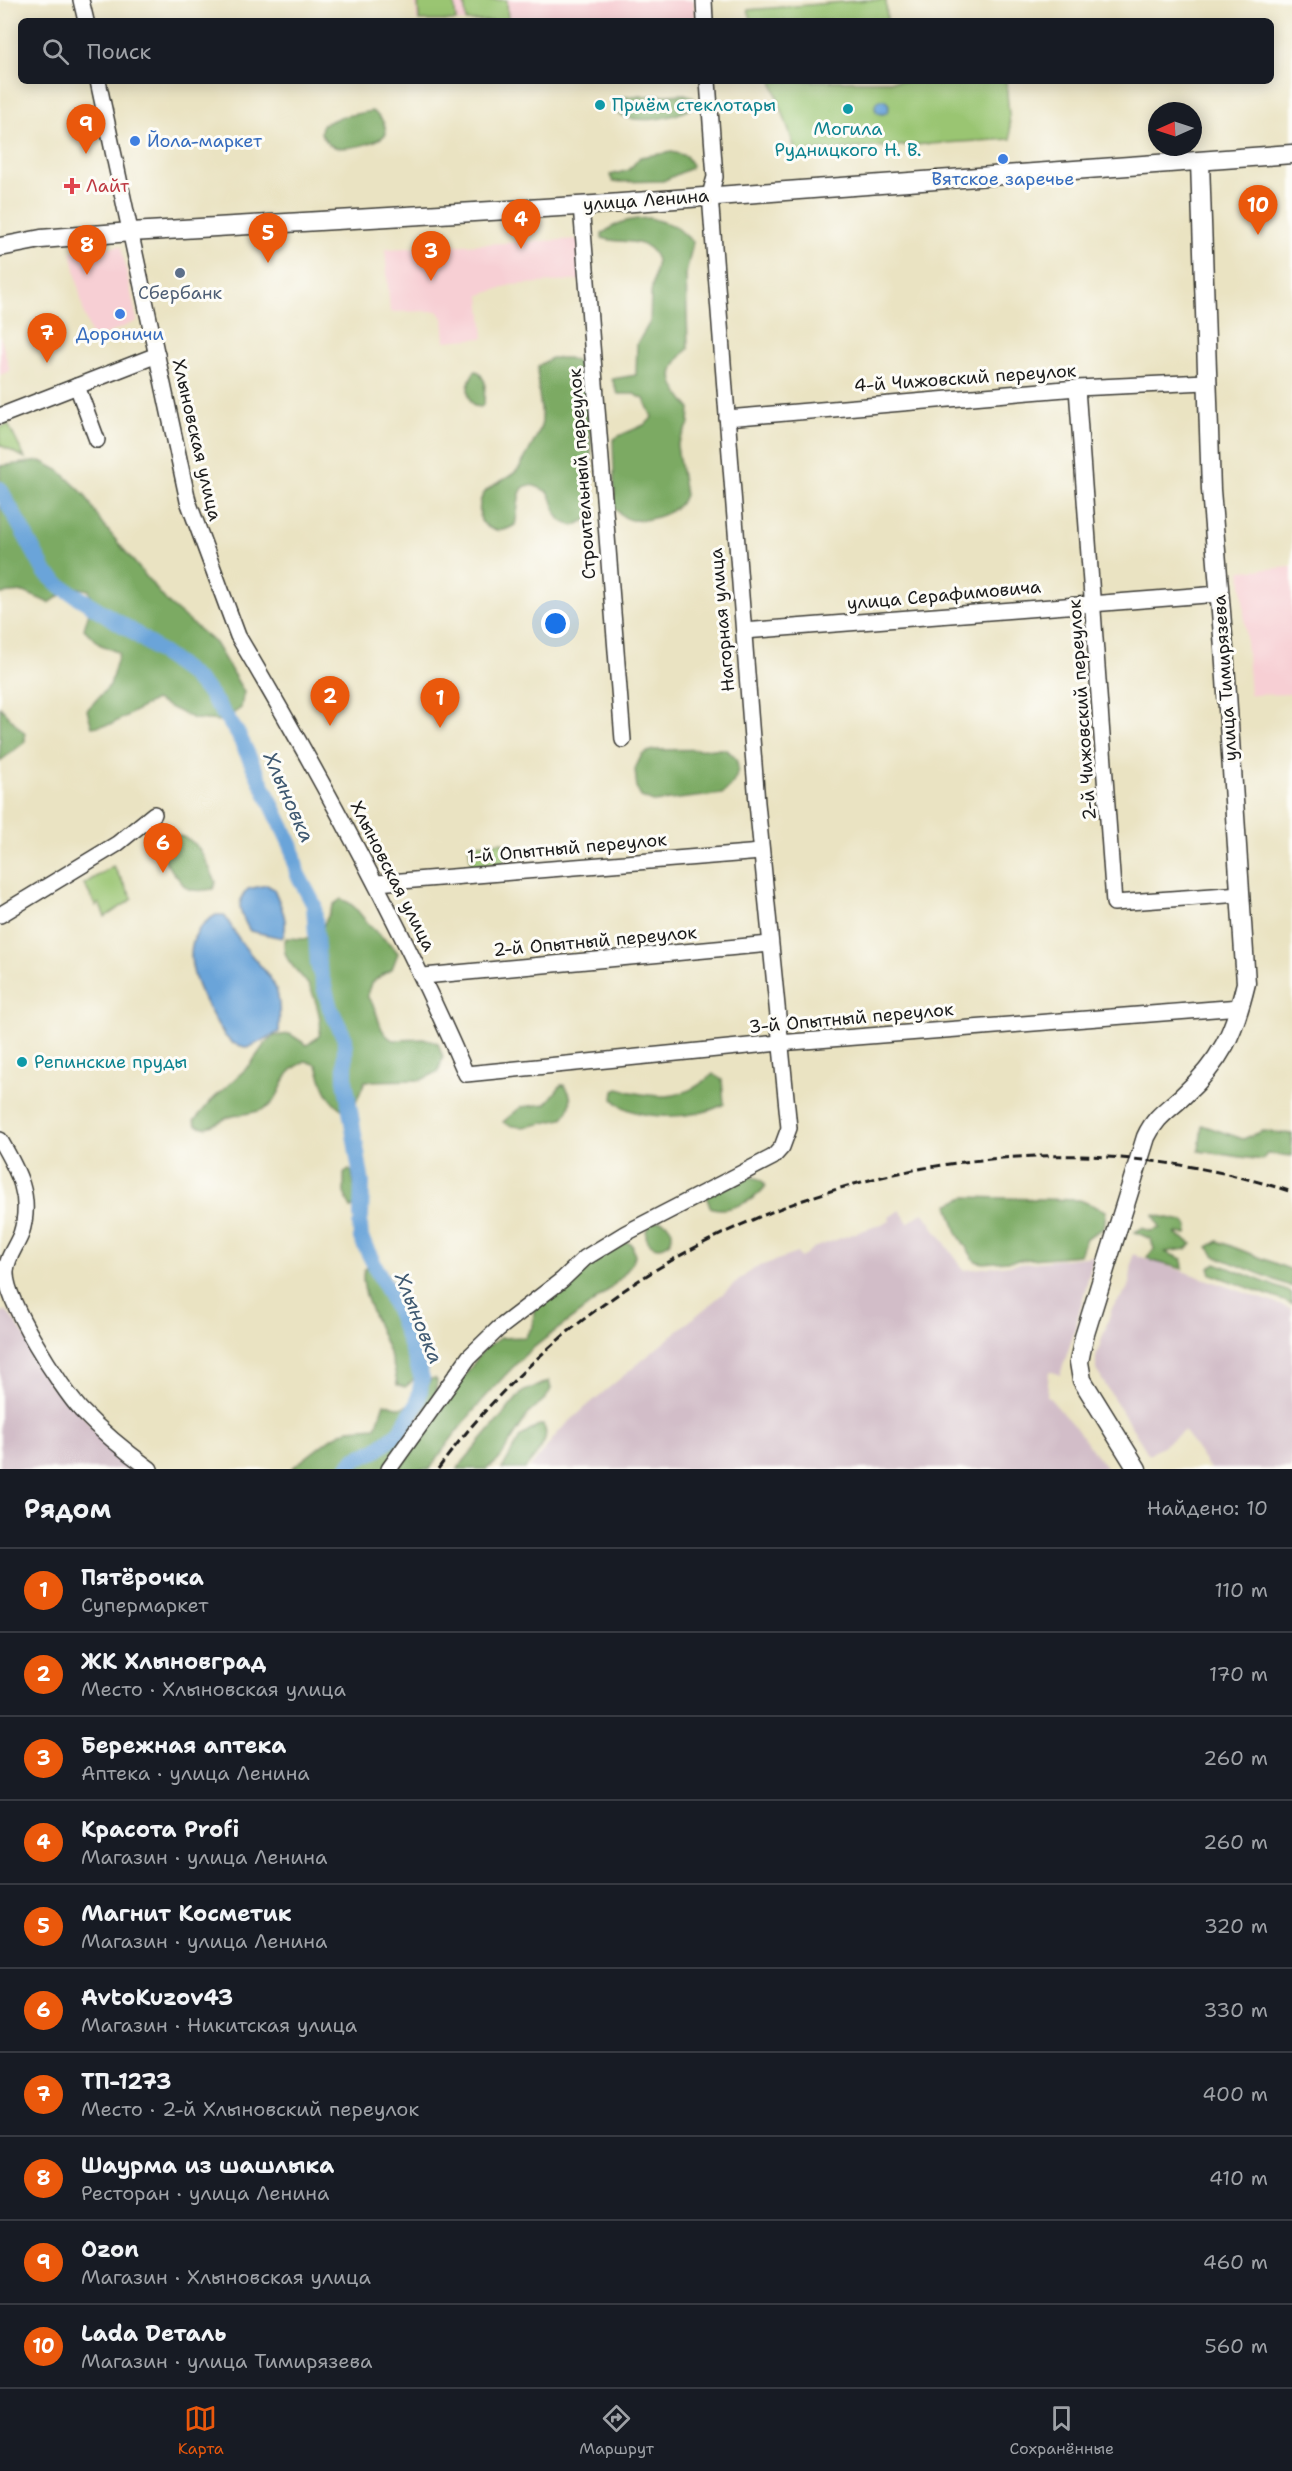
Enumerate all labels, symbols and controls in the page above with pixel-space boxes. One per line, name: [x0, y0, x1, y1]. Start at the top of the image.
search box: [18, 18, 1274, 84]
icon: search: [39, 35, 72, 68]
text: Поиск: [87, 37, 151, 66]
place label: Приём стеклотары: [612, 93, 776, 117]
marker: Приём стеклотары: [593, 98, 607, 112]
marker: Могила Рудницкого Н. В.: [841, 102, 855, 116]
north arrow: [1148, 102, 1202, 156]
pin: 9: [66, 104, 106, 154]
place label: Могила Рудницкого Н. В.: [775, 117, 921, 162]
place label: Йола-маркет: [147, 129, 263, 153]
marker: Йола-маркет: [128, 134, 142, 148]
marker: Вятское заречье: [996, 152, 1010, 166]
place label: Вятское заречье: [932, 167, 1074, 191]
place label: Лайт: [86, 174, 130, 198]
marker: Лайт: [63, 177, 81, 195]
street label: улица Ленина: [582, 184, 710, 216]
pin: 10: [1238, 186, 1278, 235]
pin: 4: [502, 200, 540, 249]
pin: 5: [248, 214, 288, 263]
pin: 8: [68, 226, 106, 275]
pin: 3: [412, 232, 450, 281]
marker: Сбербанк: [173, 266, 187, 280]
place label: Сбербанк: [138, 281, 222, 305]
marker: Дороничи: [113, 307, 127, 321]
pin: 7: [28, 314, 66, 363]
place label: Дороничи: [76, 322, 164, 346]
street label: Хлыновская улица: [167, 357, 227, 523]
street label: 4-й Чижовский переулок: [853, 358, 1077, 398]
street label: Строительный переулок: [563, 367, 601, 580]
street label: Нагорная улица: [704, 547, 740, 693]
street label: улица Серафимовича: [846, 575, 1042, 615]
street label: улица Тимирязева: [1207, 594, 1243, 762]
street label: 2-й Чижовский переулок: [1062, 598, 1102, 821]
your location: [541, 609, 570, 638]
pin: 2: [310, 676, 350, 726]
pin: 1: [420, 678, 460, 728]
water label: Хлыновка: [257, 747, 320, 846]
street label: Хлыновская улица: [345, 797, 441, 955]
pin: 6: [144, 824, 182, 873]
street label: 1-й Опытный переулок: [466, 827, 668, 869]
street label: 2-й Опытный переулок: [492, 920, 698, 962]
street label: 3-й Опытный переулок: [748, 997, 955, 1039]
place label: Репинские пруды: [34, 1050, 187, 1074]
marker: Репинские пруды: [15, 1055, 29, 1069]
water label: Хлыновка: [389, 1267, 449, 1368]
text: Рядом: [24, 1491, 111, 1526]
text: Найдено: 10: [1147, 1495, 1268, 1521]
text: Пятёрочка: [81, 1563, 204, 1592]
text: 1: [39, 1577, 48, 1603]
text: 110 m: [1214, 1577, 1268, 1603]
text: Супермаркет: [81, 1592, 208, 1618]
text: ЖК Хлыновград: [81, 1647, 266, 1676]
text: 2: [37, 1661, 51, 1687]
text: 170 m: [1209, 1661, 1268, 1687]
text: Место · Хлыновская улица: [81, 1676, 346, 1702]
text: Бережная аптека: [81, 1731, 286, 1760]
text: 3: [37, 1745, 51, 1771]
text: 260 m: [1203, 1745, 1268, 1771]
text: Аптека · улица Ленина: [81, 1760, 310, 1786]
text: Красота Profi: [81, 1815, 239, 1844]
text: 4: [37, 1829, 51, 1855]
text: 260 m: [1203, 1829, 1268, 1855]
text: Магазин · улица Ленина: [81, 1844, 327, 1870]
text: Магнит Косметик: [81, 1899, 292, 1928]
text: 5: [37, 1913, 50, 1939]
text: 320 m: [1204, 1913, 1268, 1939]
text: Магазин · улица Ленина: [81, 1928, 327, 1954]
text: AvtoKuzov43: [81, 1983, 233, 2012]
text: 6: [37, 1997, 51, 2023]
text: 330 m: [1204, 1997, 1268, 2023]
text: Магазин · Никитская улица: [81, 2012, 357, 2038]
text: ТП-1273: [81, 2067, 171, 2096]
text: 7: [37, 2081, 51, 2107]
text: 400 m: [1202, 2081, 1268, 2107]
text: Место · 2-й Хлыновский переулок: [81, 2096, 419, 2122]
text: Шаурма из шашлыка: [81, 2151, 334, 2180]
text: 8: [37, 2165, 51, 2191]
text: 410 m: [1209, 2165, 1268, 2191]
text: Ресторан · улица Ленина: [81, 2180, 329, 2206]
text: Ozon: [81, 2235, 139, 2264]
text: 9: [37, 2249, 51, 2275]
text: 460 m: [1203, 2249, 1268, 2275]
text: Магазин · Хлыновская улица: [81, 2264, 371, 2290]
text: Lada Dеталь: [81, 2319, 226, 2348]
text: 10: [32, 2333, 55, 2359]
text: 560 m: [1205, 2333, 1268, 2359]
text: Магазин · улица Тимирязева: [81, 2348, 373, 2374]
tab: Карта: [178, 2402, 224, 2459]
tab: Маршрут: [579, 2402, 654, 2459]
tab: Сохранённые: [1010, 2402, 1114, 2459]

